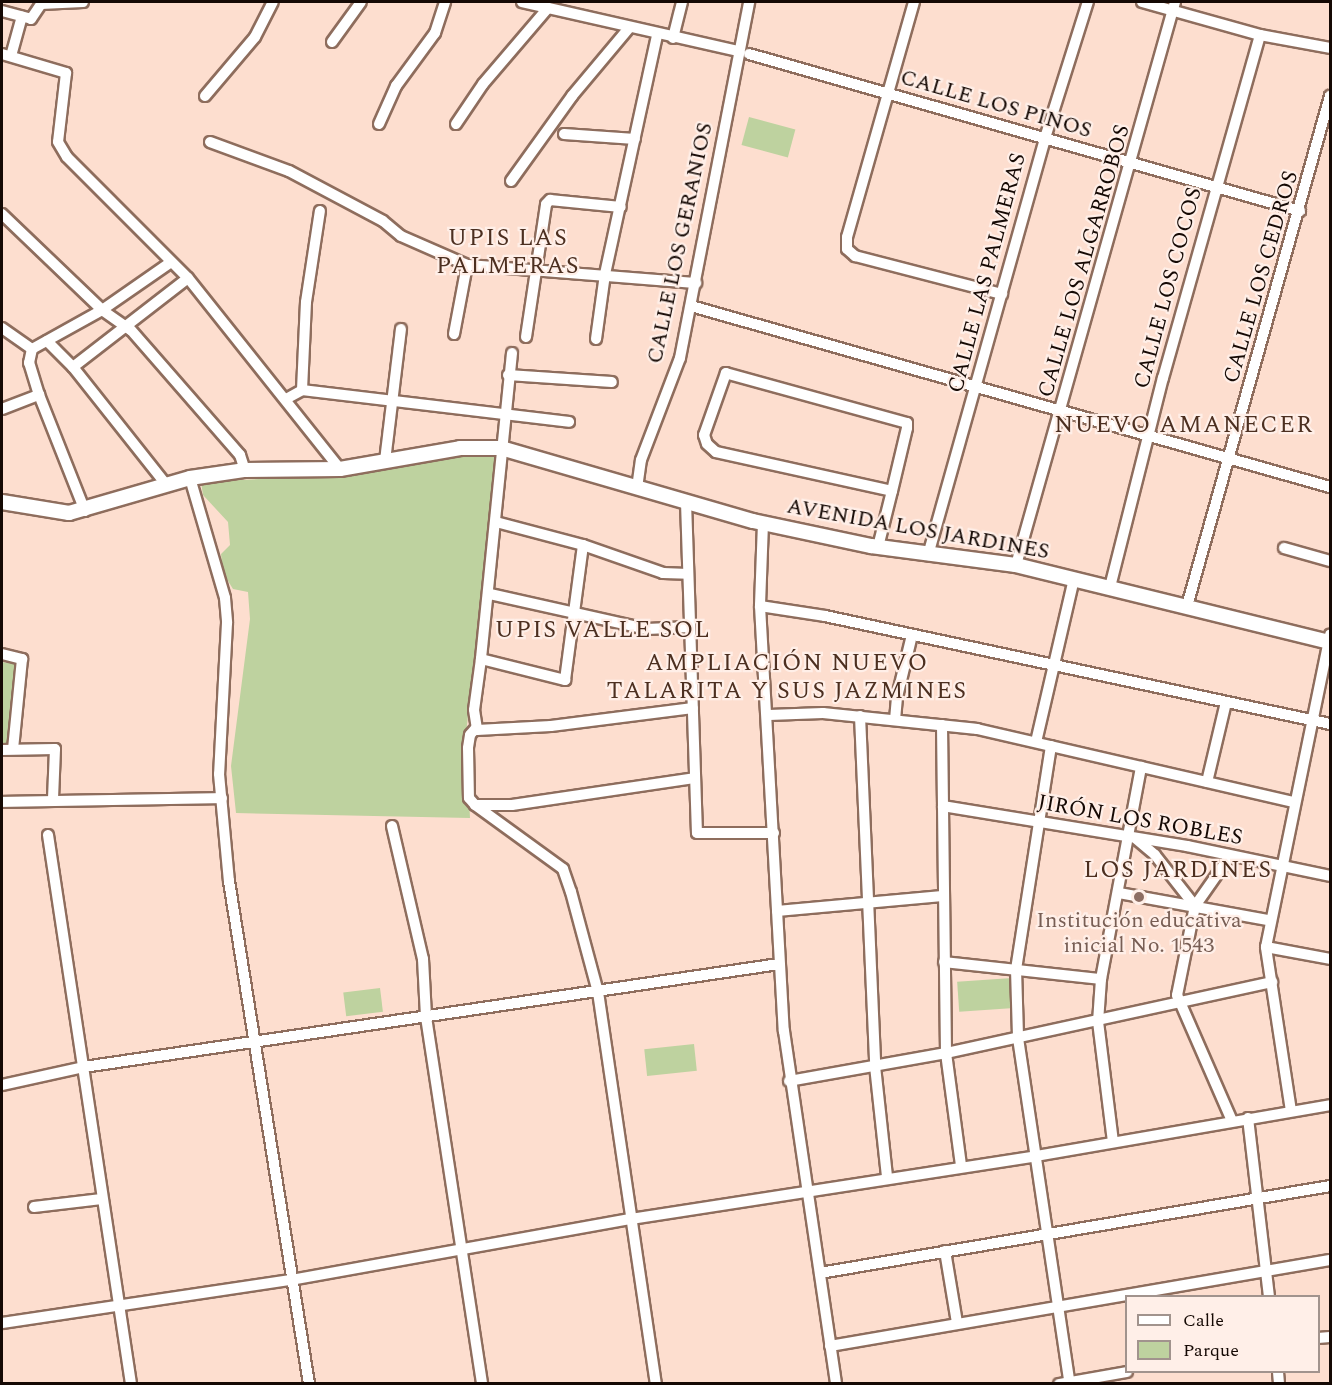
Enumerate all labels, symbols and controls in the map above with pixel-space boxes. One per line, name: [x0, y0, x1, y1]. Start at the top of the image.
street label: CALLE LOS PINOS: [897, 64, 1095, 144]
street label: CALLE LOS GERANIOS: [642, 120, 718, 366]
street label: CALLE LOS ALGARROBOS: [1032, 122, 1136, 400]
street label: CALLE LAS PALMERAS: [942, 150, 1032, 396]
street label: CALLE LOS CEDROS: [1218, 168, 1304, 386]
street label: CALLE LOS COCOS: [1128, 184, 1208, 392]
district label: UPIS LAS PALMERAS: [436, 225, 580, 281]
district label: NUEVO AMANECER: [1054, 412, 1314, 440]
street label: AVENIDA LOS JARDINES: [785, 493, 1051, 565]
district label: UPIS VALLE SOL: [495, 617, 711, 645]
district label: AMPLIACIÓN NUEVO TALARITA Y SUS JAZMINES: [606, 650, 968, 706]
street label: JIRÓN LOS ROBLES: [1035, 789, 1245, 851]
district label: LOS JARDINES: [1084, 857, 1272, 885]
marker: Institución educativa inicial No. 1543: [1132, 890, 1146, 904]
place label: Institución educativa inicial No. 1543: [1036, 907, 1242, 958]
legend: [1125, 1295, 1320, 1373]
text: Calle: [1183, 1307, 1224, 1334]
text: Parque: [1183, 1337, 1239, 1364]

